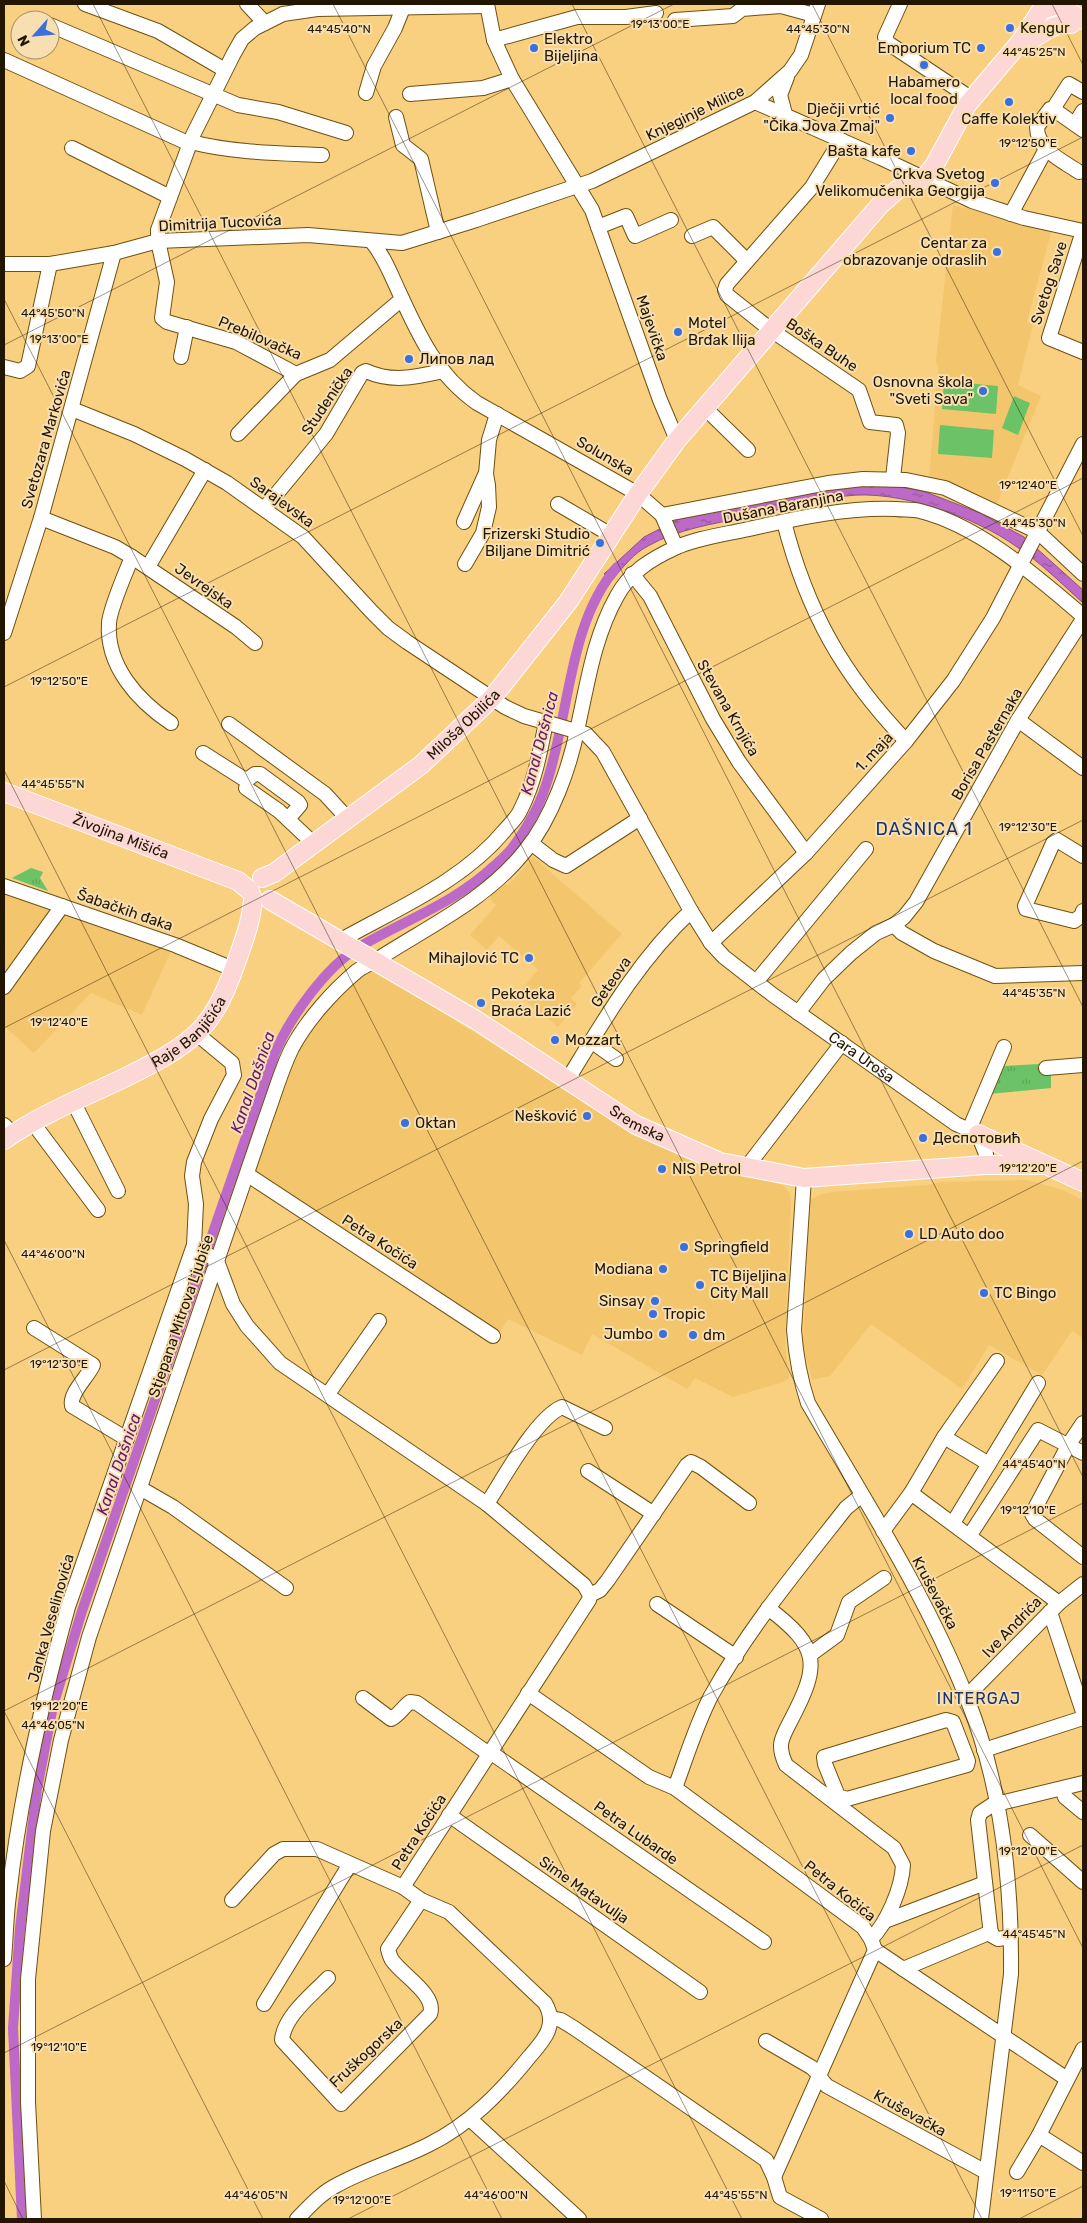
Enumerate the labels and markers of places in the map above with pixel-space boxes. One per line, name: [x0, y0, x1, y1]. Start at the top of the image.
place label: Kengur: [1020, 19, 1070, 37]
marker: Kengur: [1004, 22, 1016, 34]
place label: Elektro Bijeljina: [544, 30, 598, 65]
place label: Emporium TC: [878, 39, 971, 57]
marker: Elektro Bijeljina: [528, 42, 540, 54]
marker: Emporium TC: [975, 42, 987, 54]
marker: Habamero local food: [918, 59, 930, 71]
place label: Habamero local food: [888, 73, 960, 108]
marker: Caffe Kolektiv: [1003, 96, 1015, 108]
place label: Dječji vrtić "Čika Jova Zmaj": [763, 100, 880, 135]
place label: Caffe Kolektiv: [961, 110, 1057, 128]
marker: Dječji vrtić "Čika Jova Zmaj": [884, 112, 896, 124]
place label: Bašta kafe: [827, 142, 901, 160]
marker: Bašta kafe: [905, 145, 917, 157]
place label: Crkva Svetog Velikomučenika Georgija: [816, 165, 985, 200]
marker: Crkva Svetog Velikomučenika Georgija: [989, 177, 1001, 189]
place label: Centar za obrazovanje odraslih: [843, 234, 987, 269]
marker: Centar za obrazovanje odraslih: [991, 246, 1003, 258]
place label: Motel Brđak Ilija: [688, 314, 756, 349]
marker: Motel Brđak Ilija: [672, 326, 684, 338]
place label: Липов лад: [419, 350, 494, 368]
marker: Липов лад: [403, 353, 415, 365]
place label: Osnovna škola "Sveti Sava": [873, 373, 973, 408]
marker: Osnovna škola "Sveti Sava": [977, 385, 989, 397]
place label: Frizerski Studio Biljane Dimitrić: [482, 525, 590, 560]
marker: Frizerski Studio Biljane Dimitrić: [594, 537, 606, 549]
place label: Mihajlović TC: [428, 949, 519, 967]
marker: Mihajlović TC: [523, 952, 535, 964]
place label: Pekoteka Braća Lazić: [491, 985, 571, 1020]
marker: Pekoteka Braća Lazić: [475, 997, 487, 1009]
place label: Mozzart: [565, 1031, 621, 1049]
marker: Mozzart: [549, 1034, 561, 1046]
place label: Nešković: [515, 1107, 577, 1125]
marker: Nešković: [581, 1110, 593, 1122]
place label: Oktan: [415, 1114, 456, 1132]
marker: Oktan: [399, 1117, 411, 1129]
place label: Деспотовић: [933, 1129, 1021, 1147]
marker: Деспотовић: [917, 1132, 929, 1144]
place label: NIS Petrol: [672, 1160, 741, 1178]
marker: NIS Petrol: [656, 1163, 668, 1175]
place label: LD Auto doo: [919, 1225, 1004, 1243]
marker: LD Auto doo: [903, 1228, 915, 1240]
place label: Springfield: [694, 1238, 769, 1256]
marker: Springfield: [678, 1241, 690, 1253]
place label: Modiana: [594, 1260, 653, 1278]
marker: Modiana: [657, 1263, 669, 1275]
place label: TC Bijeljina City Mall: [710, 1267, 786, 1302]
marker: TC Bijeljina City Mall: [694, 1279, 706, 1291]
place label: TC Bingo: [994, 1284, 1056, 1302]
marker: TC Bingo: [978, 1287, 990, 1299]
place label: Sinsay: [599, 1292, 645, 1310]
marker: Sinsay: [649, 1295, 661, 1307]
place label: Tropic: [663, 1305, 705, 1323]
marker: Tropic: [647, 1308, 659, 1320]
place label: Jumbo: [604, 1325, 653, 1343]
place label: dm: [703, 1326, 725, 1344]
marker: Jumbo: [657, 1328, 669, 1340]
marker: dm: [687, 1329, 699, 1341]

